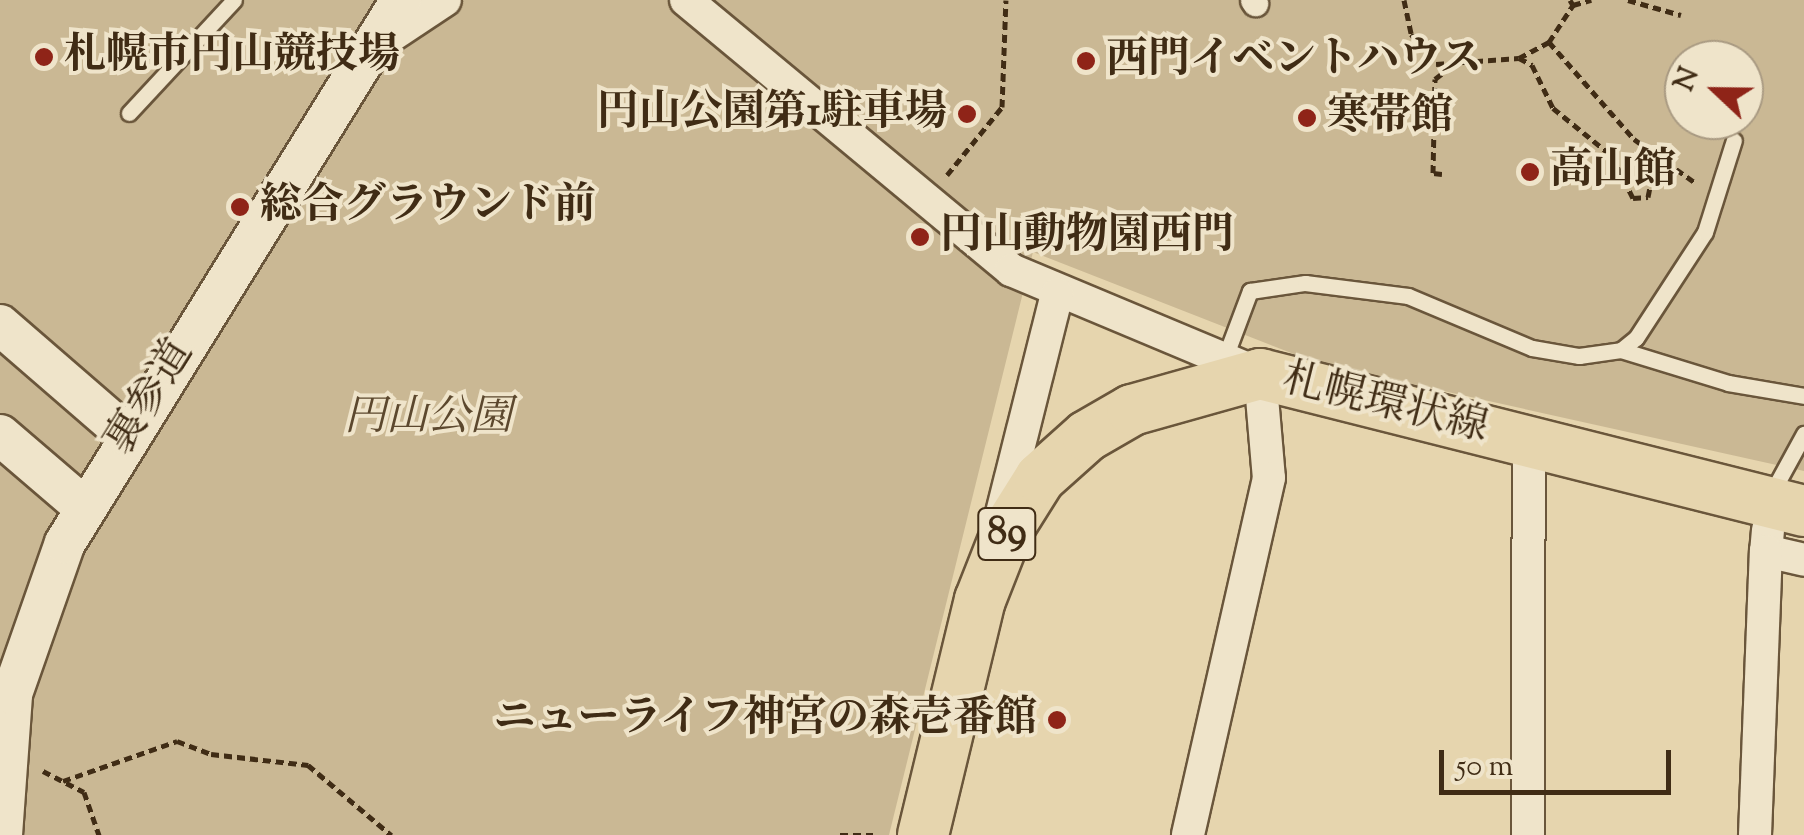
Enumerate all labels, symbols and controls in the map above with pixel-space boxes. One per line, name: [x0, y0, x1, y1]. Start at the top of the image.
place label: 札幌市円山競技場: [64, 32, 400, 82]
place label: 西門イベントハウス: [1106, 36, 1484, 86]
north arrow: [1664, 40, 1764, 140]
marker: 札幌市円山競技場: [33, 46, 55, 68]
marker: 西門イベントハウス: [1075, 50, 1097, 72]
text: N: [1665, 62, 1711, 97]
place label: 円山公園第1駐車場: [597, 89, 947, 139]
place label: 寒帯館: [1327, 93, 1453, 143]
marker: 円山公園第1駐車場: [956, 103, 978, 125]
marker: 寒帯館: [1296, 107, 1318, 129]
place label: 高山館: [1550, 147, 1676, 197]
marker: 高山館: [1519, 161, 1541, 183]
place label: 総合グラウンド前: [260, 182, 596, 232]
marker: 総合グラウンド前: [229, 196, 251, 218]
place label: 円山動物園西門: [940, 212, 1234, 262]
marker: 円山動物園西門: [909, 226, 931, 248]
street label: 裏参道: [96, 331, 206, 465]
street label: 札幌環状線: [1277, 355, 1493, 455]
park label: 円山公園: [344, 394, 512, 444]
road number: 89: [977, 499, 1037, 569]
place label: ニューライフ神宮の森壱番館: [491, 695, 1037, 745]
marker: ニューライフ神宮の森壱番館: [1046, 709, 1068, 731]
scale bar: [1444, 730, 1676, 792]
text: 50 m: [1456, 746, 1513, 789]

